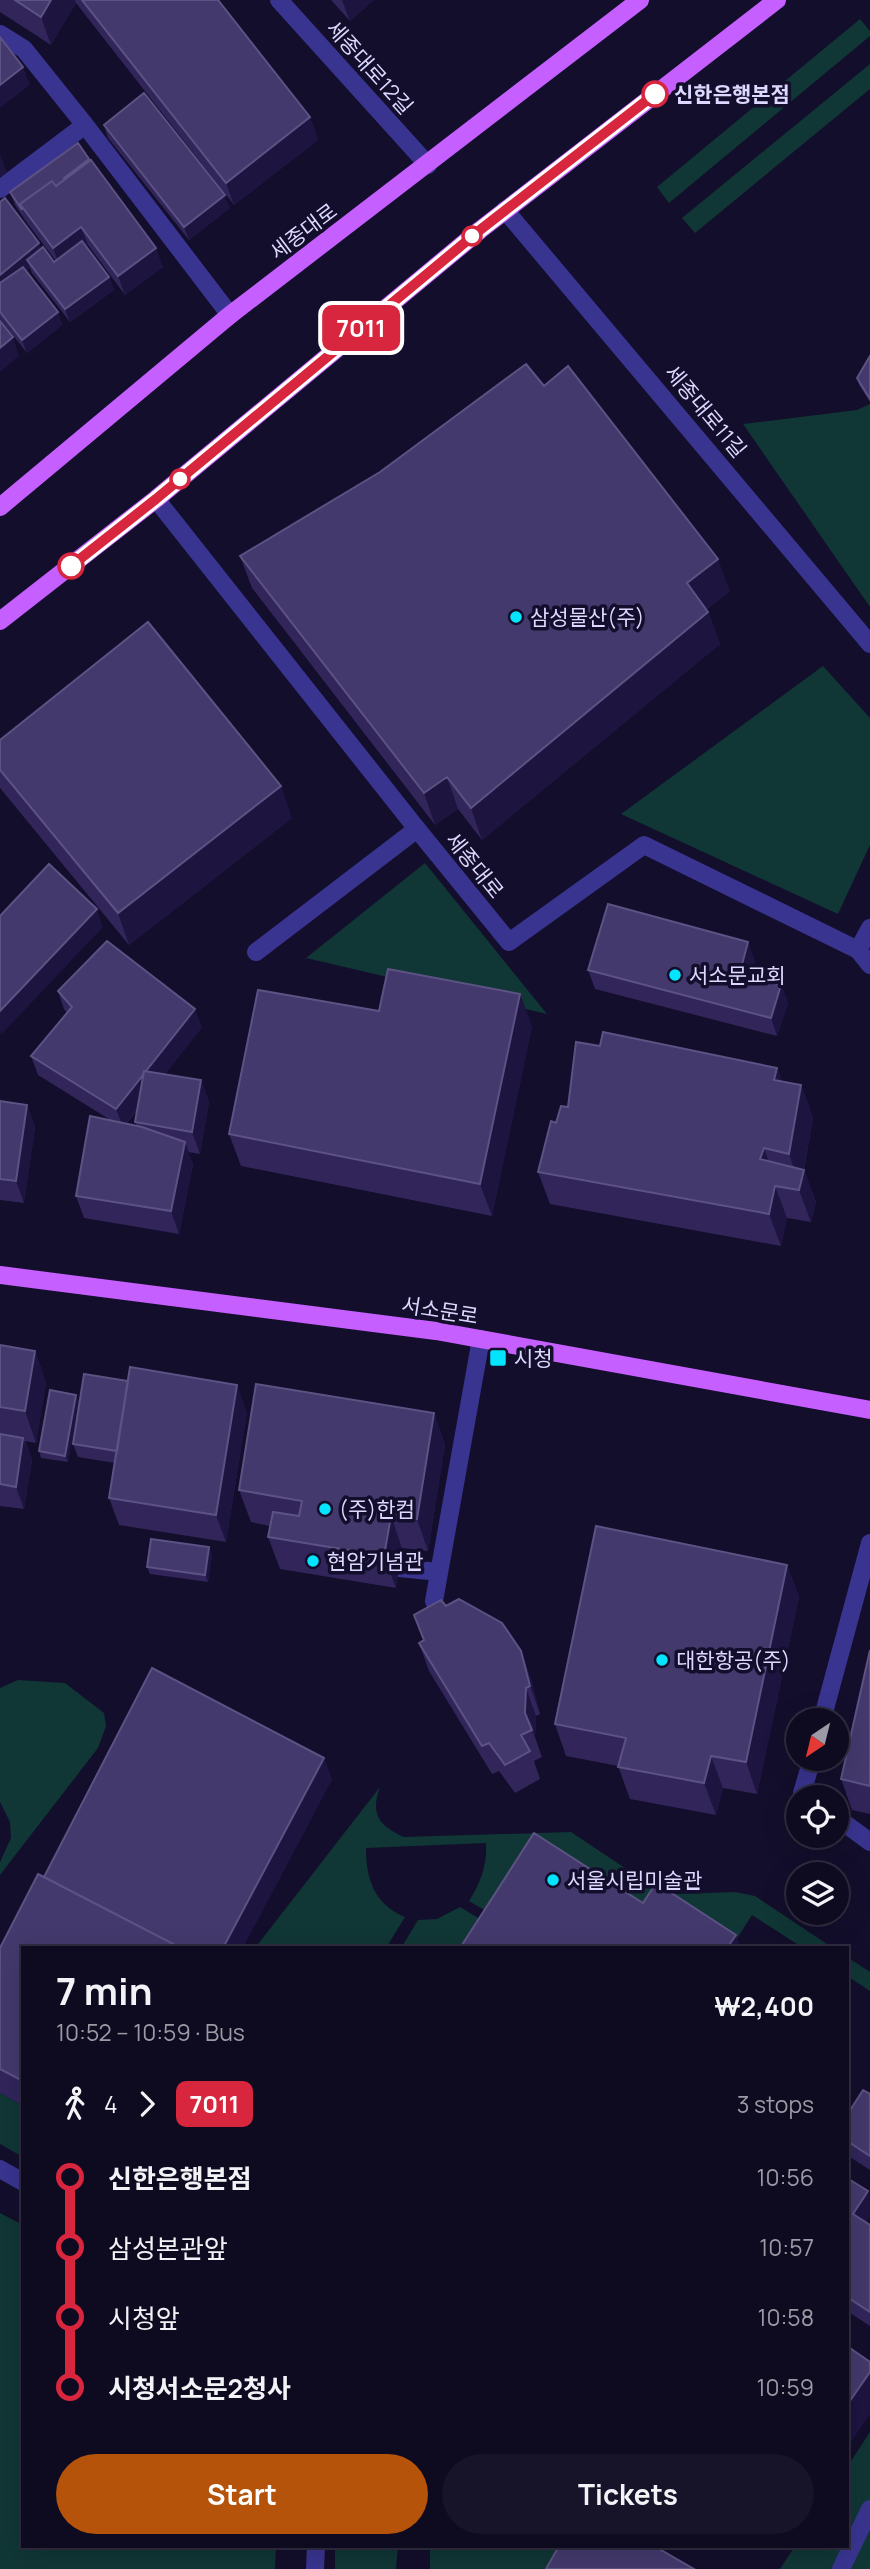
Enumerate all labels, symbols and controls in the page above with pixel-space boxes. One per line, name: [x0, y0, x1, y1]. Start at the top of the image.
street label: 세종대로12길: [321, 14, 419, 120]
place label: 신한은행본점: [674, 80, 790, 108]
marker: 신한은행본점: [642, 81, 668, 107]
street label: 세종대로: [264, 197, 342, 265]
unlabelled marker: [462, 226, 482, 246]
line badge: 7011: [312, 305, 410, 351]
text: 7011: [336, 311, 386, 344]
street label: 세종대로11길: [659, 359, 753, 463]
unlabelled marker: [170, 469, 190, 489]
unlabelled marker: [58, 553, 84, 579]
place label: 삼성물산(주): [530, 603, 645, 631]
marker: 삼성물산(주): [508, 609, 524, 625]
street label: 세종대로: [440, 826, 510, 904]
place label: 서소문교회: [689, 961, 786, 989]
marker: 서소문교회: [667, 967, 683, 983]
street label: 서소문로: [400, 1290, 480, 1330]
place label: 시청: [514, 1344, 553, 1372]
marker: 시청: [488, 1348, 508, 1368]
place label: (주)한컴: [339, 1495, 415, 1523]
marker: (주)한컴: [317, 1501, 333, 1517]
place label: 현암기념관: [327, 1547, 424, 1575]
marker: 현암기념관: [305, 1553, 321, 1569]
place label: 대한항공(주): [676, 1646, 791, 1674]
marker: 대한항공(주): [654, 1652, 670, 1668]
north arrow: [786, 1708, 849, 1771]
map controls: [786, 1708, 849, 1925]
button: locate: [786, 1785, 849, 1848]
button: layers: [786, 1862, 849, 1925]
place label: 서울시립미술관: [567, 1866, 702, 1894]
marker: 서울시립미술관: [545, 1872, 561, 1888]
text: 7 min: [56, 1964, 152, 2016]
text: ₩2,400: [714, 1988, 814, 2024]
text: 10:52 – 10:59 · Bus: [56, 2016, 245, 2048]
icon: walk: [56, 2085, 94, 2123]
icon: forward: [128, 2085, 166, 2123]
text: 7011: [190, 2087, 239, 2120]
text: 4: [104, 2088, 118, 2120]
text: 3 stops: [737, 2088, 814, 2120]
text: 신한은행본점: [108, 2160, 252, 2196]
text: 10:56: [757, 2161, 814, 2193]
text: 삼성본관앞: [108, 2230, 228, 2266]
text: 10:57: [759, 2231, 814, 2263]
text: 시청앞: [108, 2300, 180, 2336]
text: 10:58: [757, 2301, 814, 2333]
text: 시청서소문2청사: [108, 2370, 291, 2406]
text: 10:59: [757, 2371, 814, 2403]
button: Start: [56, 2454, 428, 2534]
button: Tickets: [442, 2454, 814, 2534]

